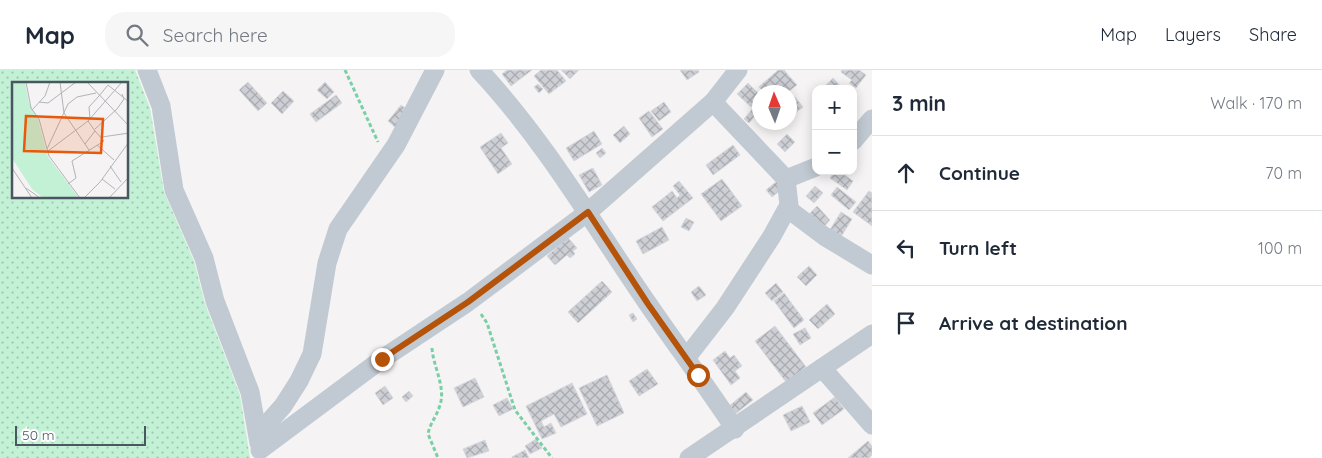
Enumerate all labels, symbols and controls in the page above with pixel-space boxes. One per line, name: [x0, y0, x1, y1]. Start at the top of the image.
search box: [105, 12, 455, 57]
text: Map: [25, 20, 75, 50]
icon: search: [123, 21, 151, 49]
text: Search here: [163, 23, 268, 47]
text: Map: [1100, 23, 1137, 46]
text: Layers: [1165, 23, 1221, 46]
text: Share: [1249, 23, 1297, 46]
inset map: [12, 82, 129, 199]
north arrow: [752, 85, 797, 130]
map controls: [812, 85, 857, 175]
button: +: [812, 85, 857, 130]
text: 3 min: [892, 90, 946, 116]
text: Walk · 170 m: [1210, 93, 1302, 113]
button: −: [812, 130, 857, 175]
icon: ahead: [892, 159, 920, 187]
text: Continue: [939, 161, 1020, 185]
text: 70 m: [1265, 163, 1302, 183]
icon: left: [892, 234, 920, 262]
text: Turn left: [939, 236, 1017, 260]
text: 100 m: [1258, 238, 1302, 258]
icon: arrive: [892, 309, 920, 337]
text: Arrive at destination: [939, 311, 1128, 335]
route end: [371, 348, 394, 371]
route start: [687, 364, 710, 387]
scale bar: [15, 423, 146, 446]
text: 50 m: [22, 426, 55, 444]

